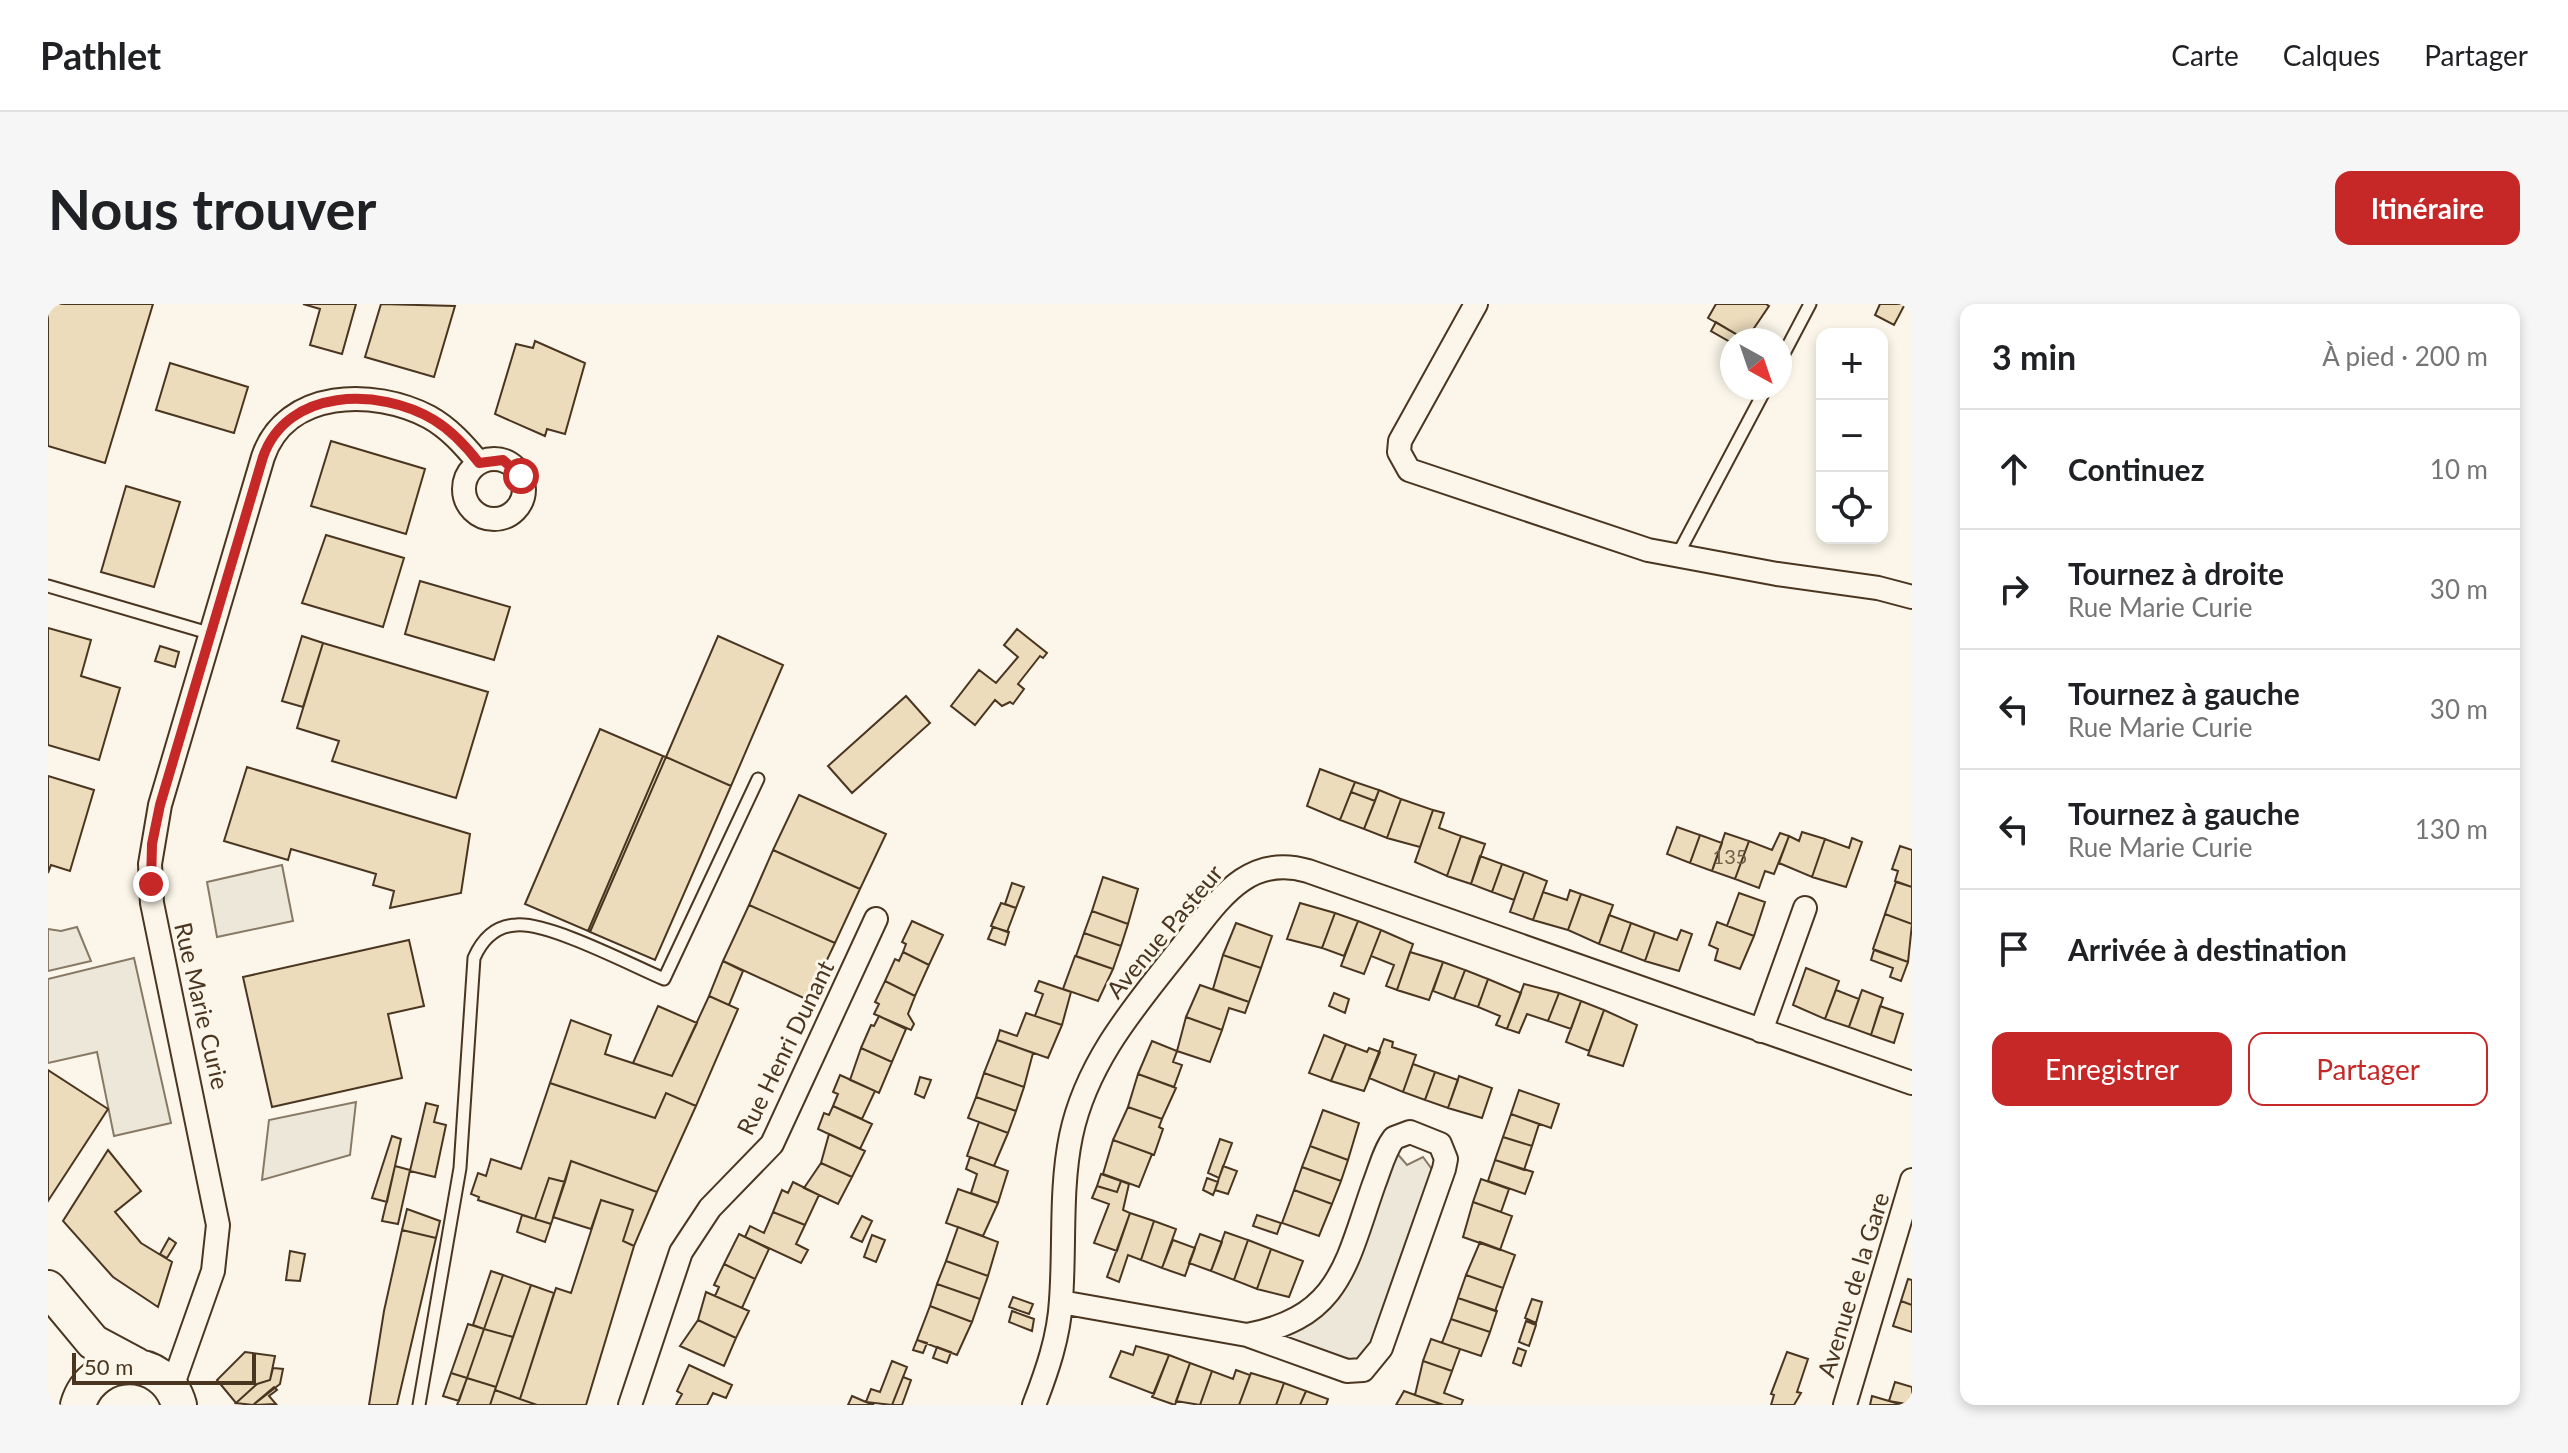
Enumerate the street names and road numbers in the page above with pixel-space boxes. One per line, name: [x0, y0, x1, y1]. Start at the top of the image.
street label: Avenue Pasteur: [1100, 858, 1228, 1004]
street label: Rue Marie Curie: [169, 919, 236, 1092]
street label: Rue Henri Dunant: [730, 955, 839, 1139]
street label: Avenue de la Gare: [1811, 1189, 1894, 1381]

